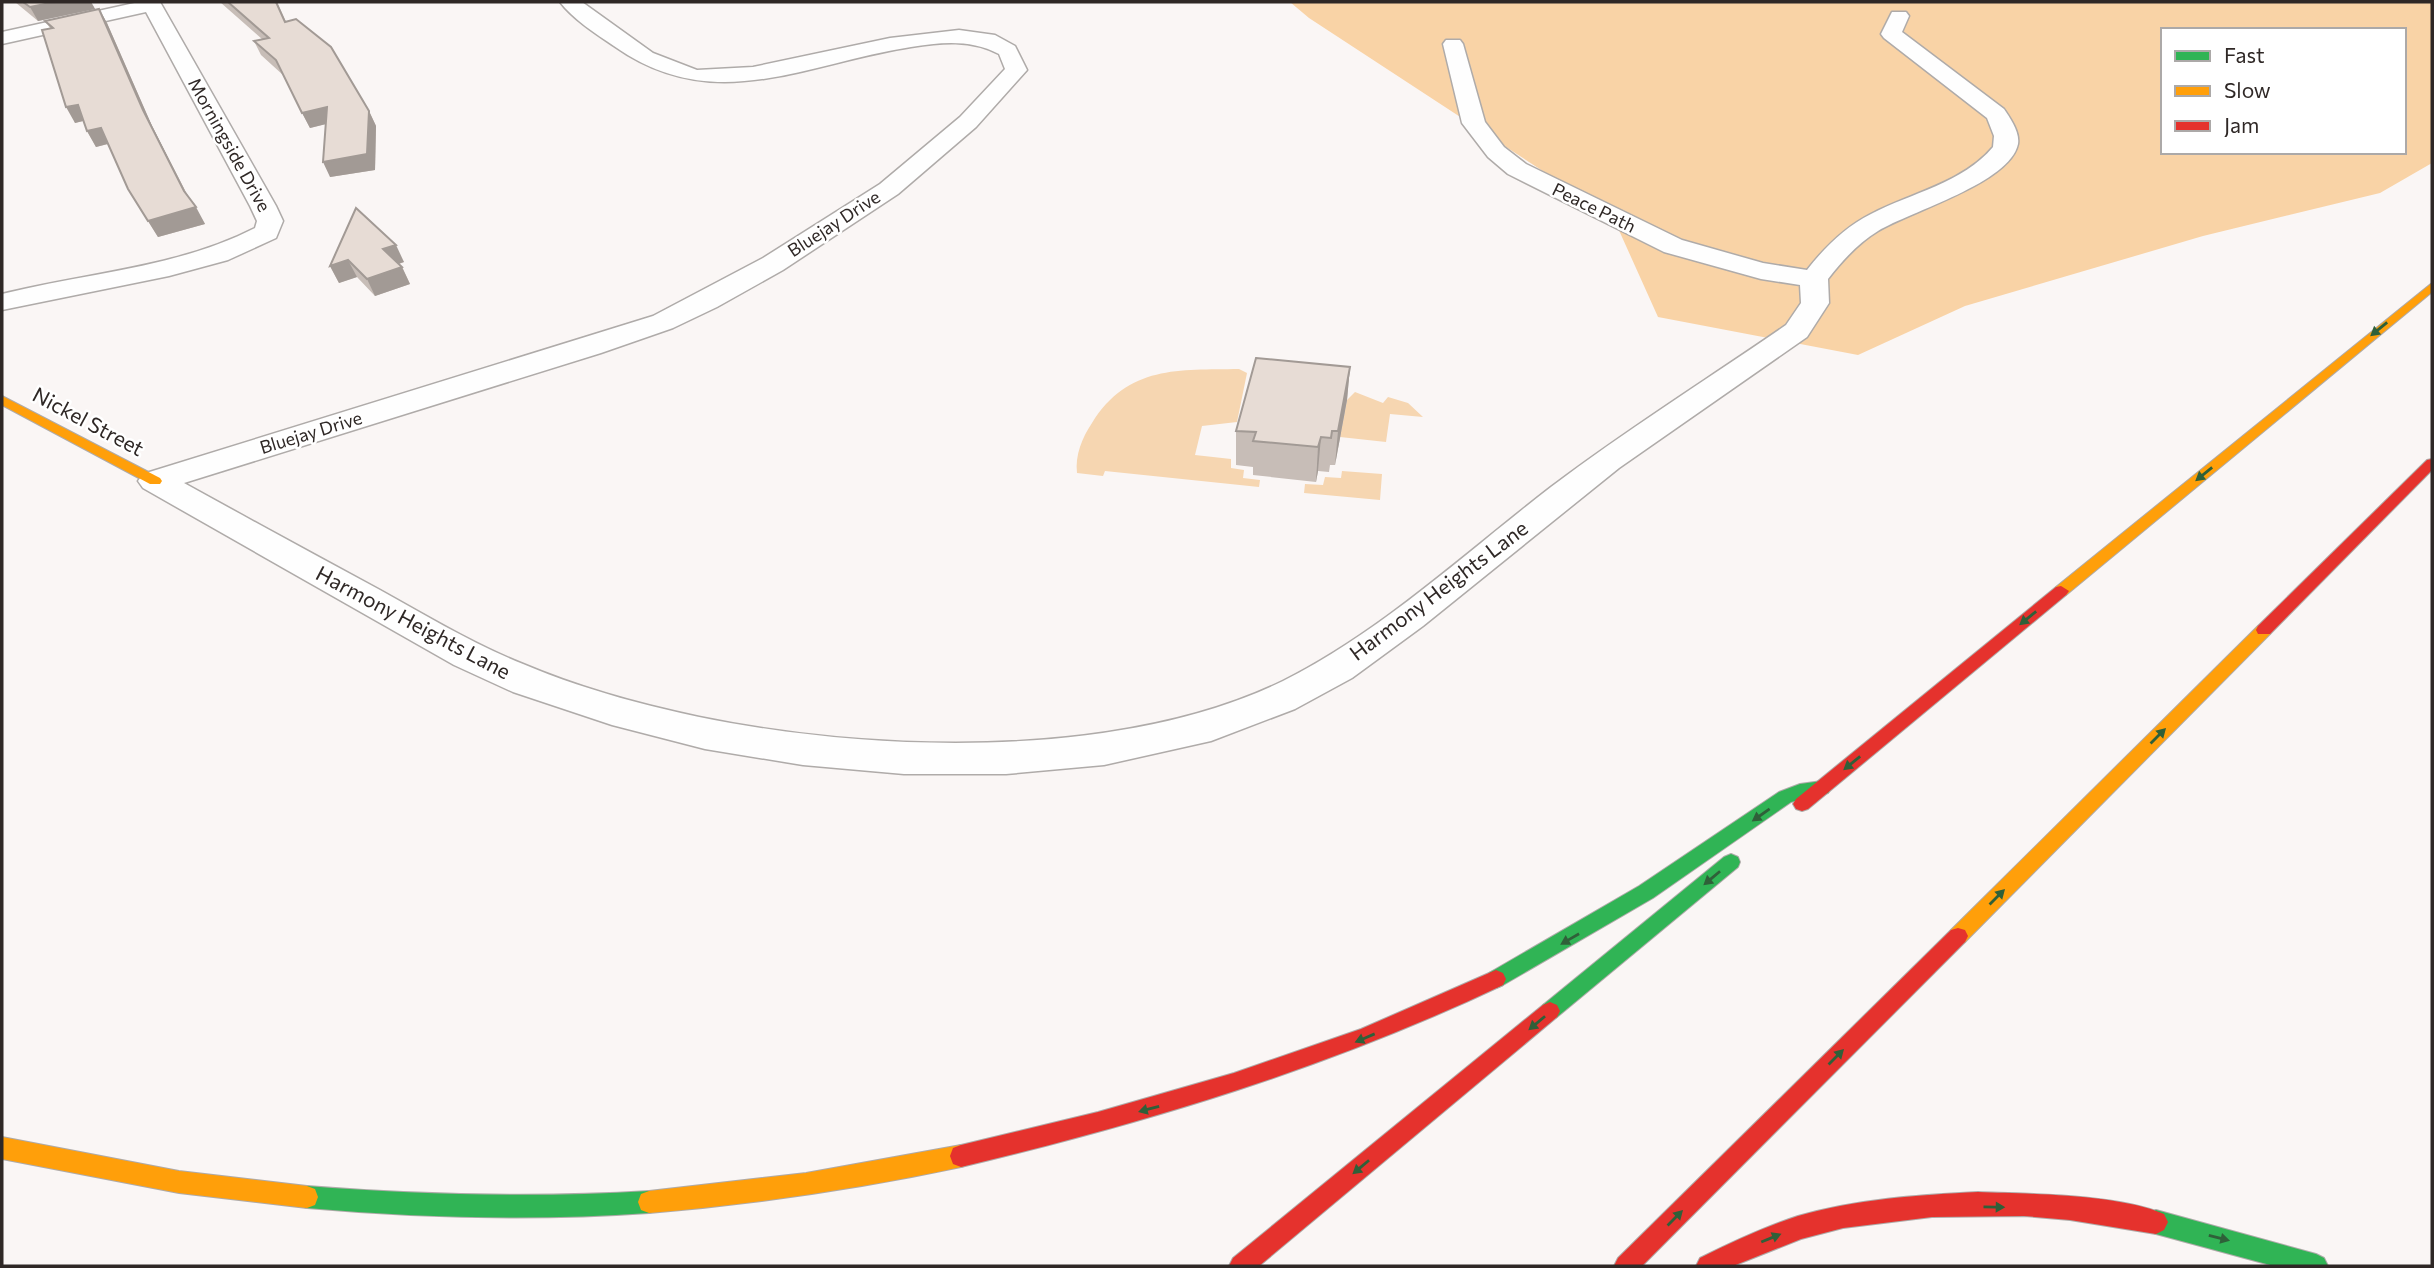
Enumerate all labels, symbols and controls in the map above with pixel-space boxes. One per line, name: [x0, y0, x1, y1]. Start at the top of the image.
legend: [2161, 28, 2406, 154]
text: Fast: [2224, 42, 2265, 67]
street label: Morningside Drive: [184, 74, 276, 215]
text: Slow: [2224, 77, 2271, 102]
text: Jam: [2224, 112, 2259, 137]
street label: Peace Path: [1549, 177, 1640, 237]
street label: Bluejay Drive: [783, 185, 884, 261]
one-way arrow: [2371, 321, 2388, 336]
street label: Nickel Street: [29, 381, 149, 460]
street label: Bluejay Drive: [257, 406, 365, 458]
one-way arrow: [2195, 466, 2213, 481]
street label: Harmony Heights Lane: [1344, 515, 1532, 665]
street label: Harmony Heights Lane: [312, 560, 515, 684]
one-way arrow: [2019, 610, 2036, 625]
one-way arrow: [2150, 728, 2166, 744]
one-way arrow: [1844, 755, 1862, 770]
one-way arrow: [1752, 808, 1770, 822]
one-way arrow: [1704, 870, 1721, 885]
one-way arrow: [1988, 888, 2005, 905]
one-way arrow: [1560, 932, 1579, 945]
one-way arrow: [1528, 1015, 1546, 1030]
one-way arrow: [1355, 1032, 1376, 1043]
one-way arrow: [1827, 1049, 1844, 1066]
one-way arrow: [1138, 1104, 1160, 1115]
one-way arrow: [1353, 1159, 1370, 1174]
one-way arrow: [1984, 1201, 2006, 1213]
one-way arrow: [1666, 1210, 1682, 1227]
one-way arrow: [1760, 1232, 1781, 1243]
one-way arrow: [2208, 1233, 2230, 1244]

